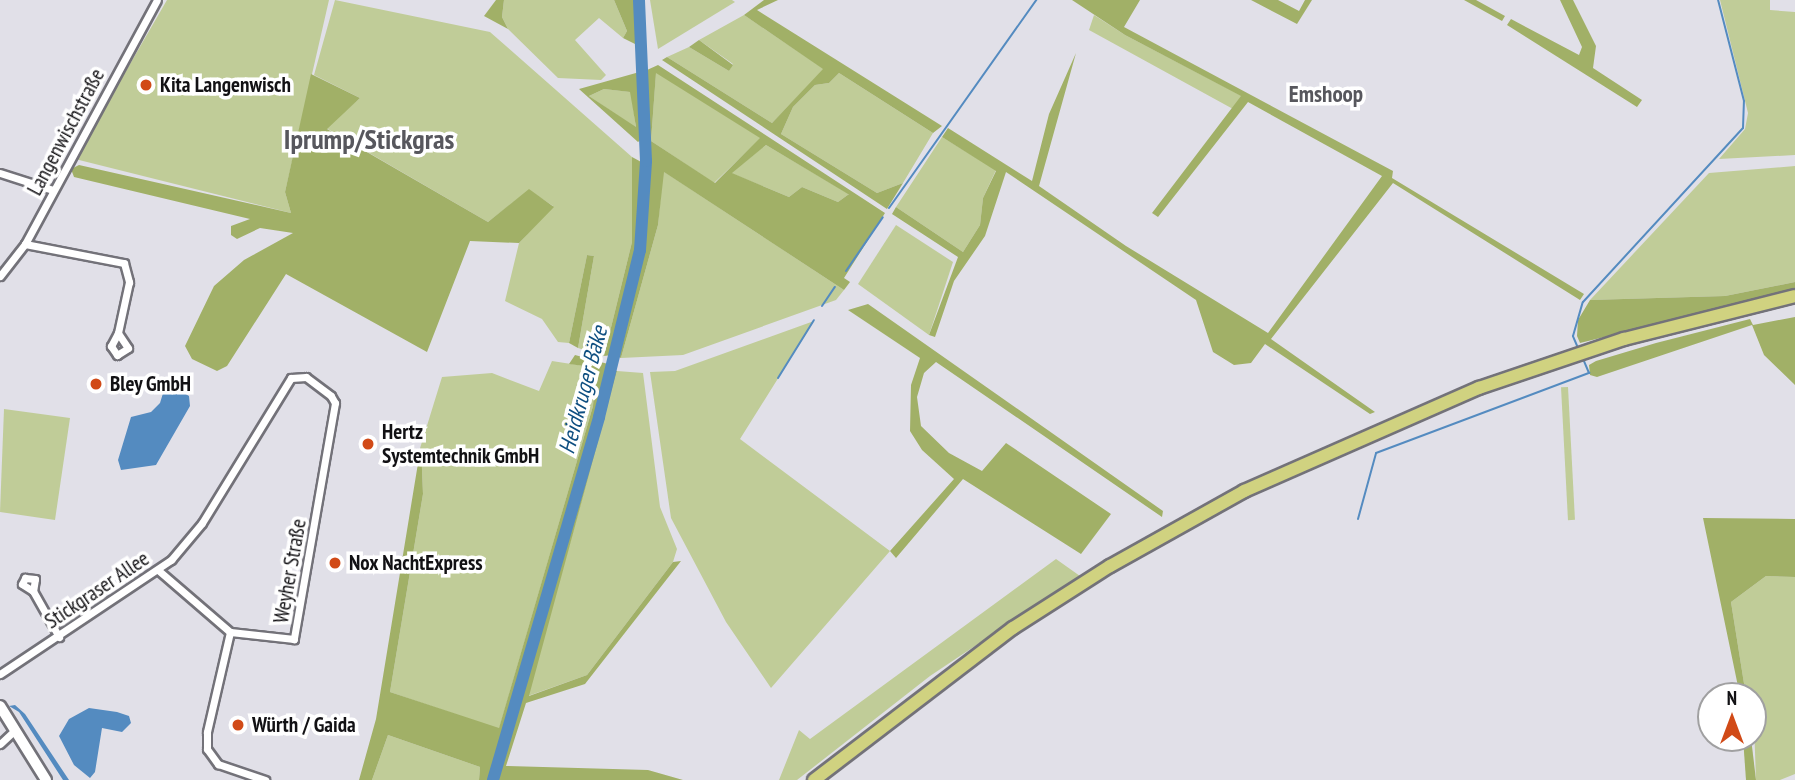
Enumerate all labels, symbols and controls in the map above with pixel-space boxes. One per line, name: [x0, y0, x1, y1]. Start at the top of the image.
street label: Langenwischstraße: [22, 64, 110, 200]
place label: Kita Langenwisch: [160, 72, 291, 98]
marker: Kita Langenwisch: [138, 77, 154, 93]
district label: Emshoop: [1289, 80, 1363, 108]
district label: Iprump/Stickgras: [284, 122, 454, 156]
water label: Heidkruger Bäke: [553, 323, 613, 457]
place label: Bley GmbH: [110, 371, 192, 397]
marker: Bley GmbH: [88, 376, 104, 392]
place label: Hertz Systemtechnik GmbH: [382, 419, 540, 469]
marker: Hertz Systemtechnik GmbH: [360, 436, 376, 452]
street label: Weyher Straße: [268, 517, 312, 625]
street label: Stickgraser Allee: [40, 546, 154, 634]
place label: Nox NachtExpress: [349, 550, 483, 576]
marker: Nox NachtExpress: [327, 555, 343, 571]
north arrow: [1697, 682, 1767, 752]
text: N: [1727, 686, 1737, 710]
place label: Würth / Gaida: [252, 712, 356, 738]
marker: Würth / Gaida: [230, 717, 246, 733]

